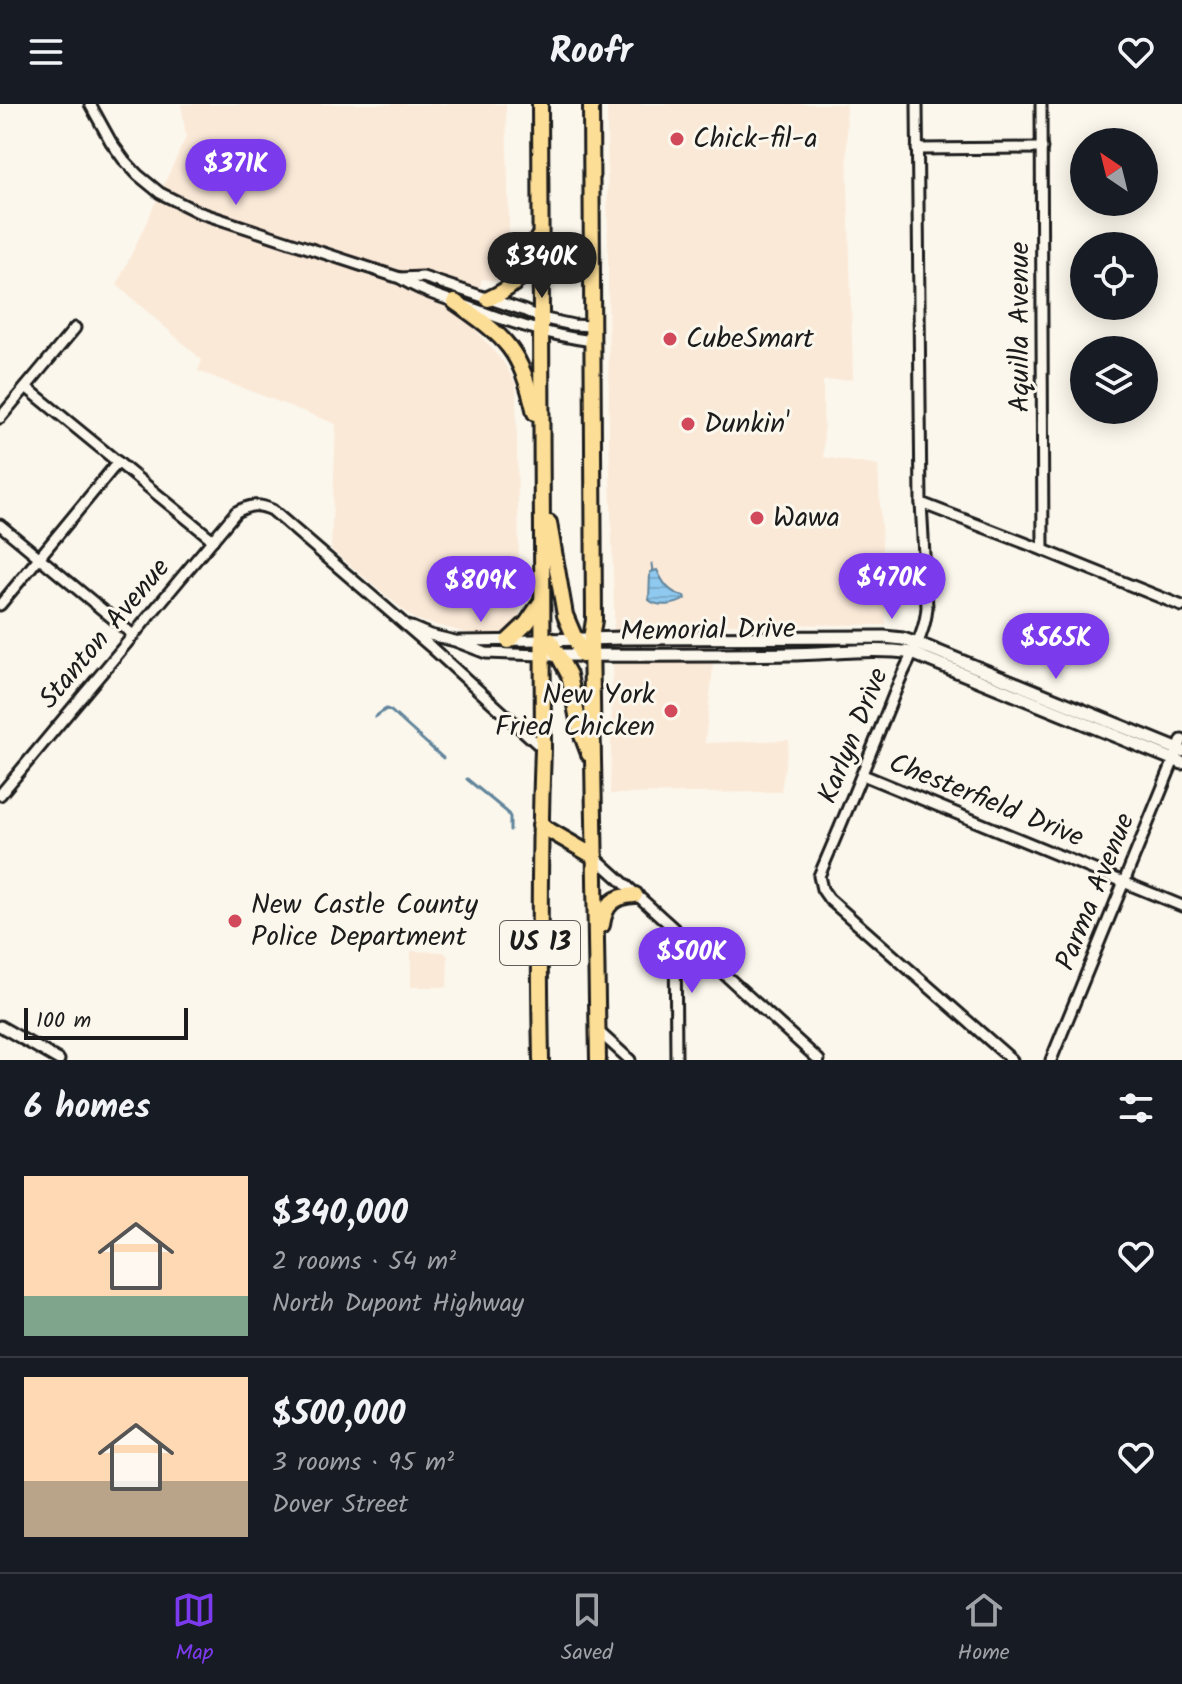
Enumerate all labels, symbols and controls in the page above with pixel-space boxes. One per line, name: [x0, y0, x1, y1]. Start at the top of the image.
text: Roofr: [549, 24, 633, 81]
icon: menu: [24, 30, 68, 74]
icon: heart: [1114, 30, 1158, 74]
place label: Chick-fil-a: [693, 117, 818, 162]
north arrow: [1070, 128, 1158, 216]
map controls: [1070, 128, 1158, 424]
marker: Chick-fil-a: [668, 130, 686, 148]
pin: $371K: [180, 139, 292, 207]
text: $371K: [203, 144, 269, 186]
pin: $340K: [486, 232, 598, 300]
button: locate: [1070, 232, 1158, 320]
text: $340K: [506, 237, 578, 279]
street label: Aquilla Avenue: [998, 241, 1043, 412]
place label: CubeSmart: [686, 317, 815, 362]
marker: CubeSmart: [661, 330, 679, 348]
button: layers: [1070, 336, 1158, 424]
place label: Dunkin': [704, 402, 790, 447]
marker: Dunkin': [679, 415, 697, 433]
place label: Wawa: [773, 496, 840, 541]
marker: Wawa: [748, 509, 766, 527]
street label: Stanton Avenue: [28, 548, 182, 720]
pin: $470K: [836, 553, 948, 621]
pin: $809K: [425, 556, 537, 624]
text: $470K: [857, 558, 927, 600]
text: $809K: [445, 561, 517, 603]
street label: Memorial Drive: [620, 607, 796, 655]
pin: $565K: [1000, 613, 1112, 681]
text: $565K: [1020, 618, 1092, 660]
street label: Karlyn Drive: [806, 661, 902, 811]
place label: New York Fried Chicken: [495, 673, 656, 750]
marker: New York Fried Chicken: [662, 702, 680, 720]
street label: Chesterfield Drive: [882, 741, 1091, 861]
street label: Parma Avenue: [1044, 806, 1148, 978]
place label: New Castle County Police Department: [251, 883, 479, 960]
marker: New Castle County Police Department: [226, 912, 244, 930]
road number: US 13: [500, 921, 580, 965]
pin: $500K: [636, 927, 748, 995]
text: $500K: [657, 932, 727, 974]
scale bar: [24, 1004, 188, 1040]
text: 100 m: [36, 1004, 91, 1039]
text: 6 homes: [24, 1081, 150, 1135]
icon: filters: [1114, 1086, 1158, 1130]
text: $340,000: [272, 1187, 408, 1241]
icon: home: [88, 1208, 184, 1304]
icon: heart: [1114, 1234, 1158, 1278]
text: 2 rooms · 54 m²: [272, 1241, 456, 1283]
text: North Dupont Highway: [272, 1283, 524, 1325]
text: $500,000: [272, 1388, 405, 1442]
icon: home: [88, 1409, 184, 1505]
icon: heart: [1114, 1435, 1158, 1479]
text: 3 rooms · 95 m²: [272, 1442, 454, 1484]
text: Dover Street: [272, 1484, 408, 1526]
tab: Map: [172, 1588, 216, 1671]
tab: Saved: [561, 1588, 613, 1671]
tab: Home: [958, 1588, 1010, 1671]

